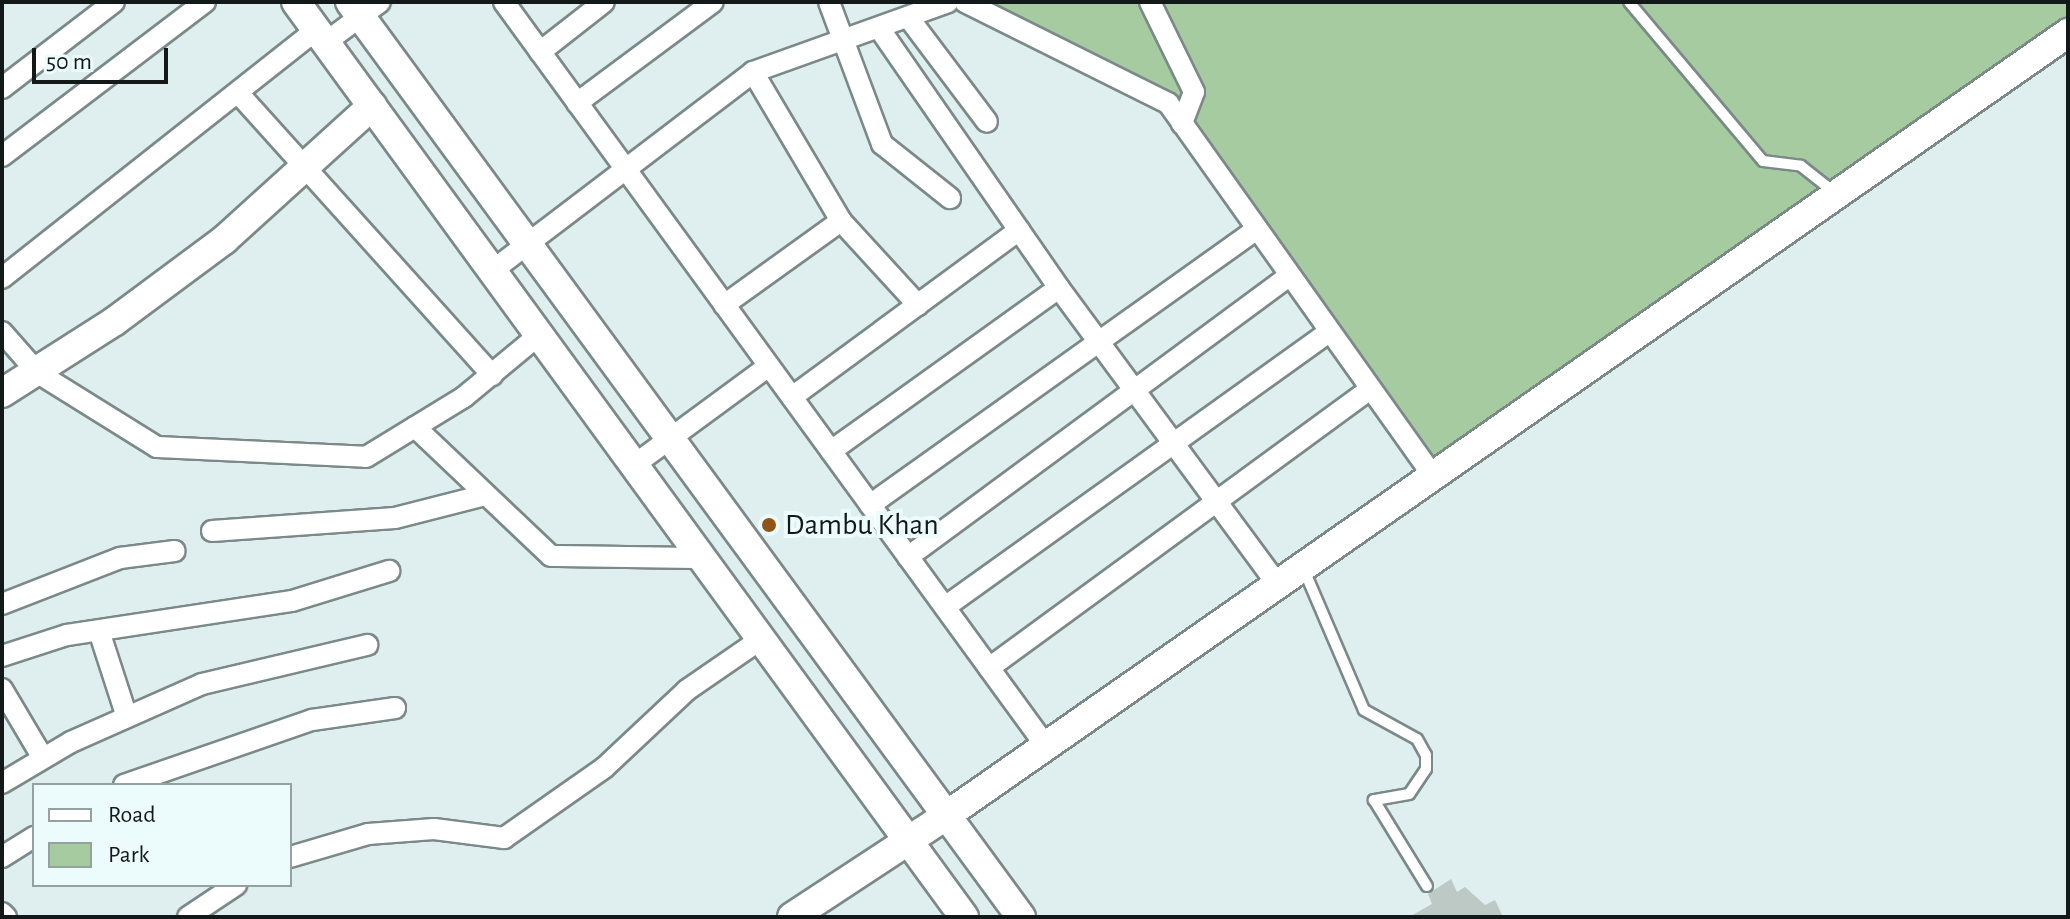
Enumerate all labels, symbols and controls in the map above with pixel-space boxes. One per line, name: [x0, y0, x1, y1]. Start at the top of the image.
scale bar: [36, 32, 172, 82]
text: 50 m: [46, 50, 92, 74]
place label: Dambu Khan: [785, 507, 939, 543]
marker: Dambu Khan: [760, 516, 778, 534]
legend: [32, 783, 292, 887]
text: Road: [108, 803, 156, 827]
text: Park: [108, 843, 149, 867]

